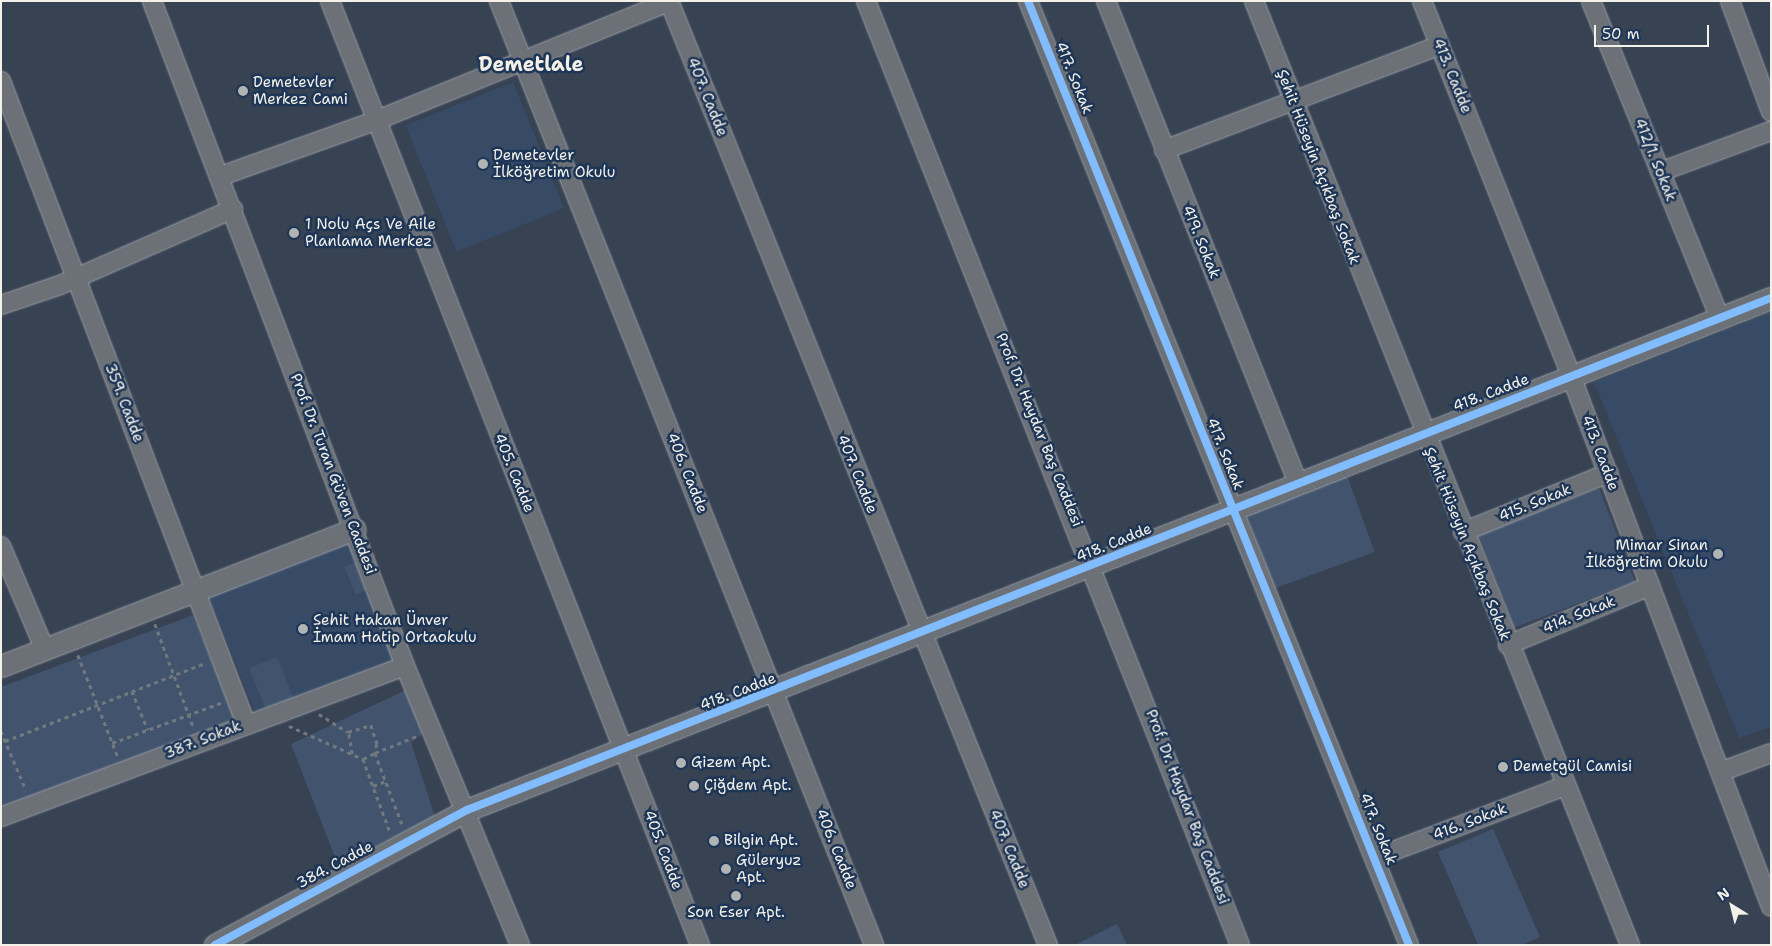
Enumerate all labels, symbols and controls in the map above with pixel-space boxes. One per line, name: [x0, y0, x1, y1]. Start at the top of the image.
scale bar: [1597, 15, 1712, 47]
text: 50 m: [1602, 24, 1640, 44]
street label: 413. Cadde: [1429, 36, 1475, 116]
street label: 417. Sokak: [1051, 39, 1097, 117]
district label: Demetlale: [479, 52, 583, 76]
street label: 407. Cadde: [683, 55, 731, 139]
street label: Şehit Hüseyin Açıkbaş Sokak: [1272, 67, 1364, 267]
place label: Demetevler Merkez Cami: [253, 73, 348, 108]
marker: Demetevler Merkez Cami: [237, 85, 249, 97]
street label: 412/1. Sokak: [1630, 116, 1680, 204]
place label: Demetevler İlköğretim Okulu: [493, 146, 615, 181]
marker: Demetevler İlköğretim Okulu: [477, 158, 489, 170]
street label: 419. Sokak: [1178, 203, 1224, 281]
place label: 1 Nolu Açs Ve Aile Planlama Merkez: [305, 215, 436, 250]
marker: 1 Nolu Açs Ve Aile Planlama Merkez: [287, 226, 301, 240]
street label: Prof. Dr. Haydar Baş Caddesi: [992, 331, 1086, 529]
street label: 359. Cadde: [101, 361, 147, 445]
street label: 418. Cadde: [1450, 370, 1532, 416]
street label: Prof. Dr. Turan Güven Caddesi: [286, 371, 380, 577]
street label: 413. Cadde: [1577, 413, 1623, 493]
street label: 417. Sokak: [1202, 415, 1248, 493]
street label: 406. Cadde: [663, 430, 711, 516]
street label: 405. Cadde: [490, 431, 538, 515]
street label: 407. Cadde: [833, 432, 881, 516]
street label: Şehit Hüseyin Açıkbaş Sokak: [1420, 444, 1514, 644]
street label: 415. Sokak: [1496, 480, 1574, 526]
street label: 418. Cadde: [1074, 520, 1154, 566]
place label: Mimar Sinan İlköğretim Okulu: [1586, 536, 1708, 571]
marker: Mimar Sinan İlköğretim Okulu: [1712, 548, 1724, 560]
street label: 414. Sokak: [1540, 592, 1618, 638]
place label: Şehit Hakan Ünver İmam Hatip Ortaokulu: [313, 611, 477, 646]
marker: Şehit Hakan Ünver İmam Hatip Ortaokulu: [297, 623, 309, 635]
street label: 418. Cadde: [697, 669, 779, 715]
street label: Prof. Dr. Haydar Baş Caddesi: [1141, 707, 1233, 907]
street label: 387. Sokak: [162, 717, 244, 763]
place label: Gizem Apt.: [691, 754, 771, 772]
marker: Gizem Apt.: [675, 757, 687, 769]
place label: Demetgül Camisi: [1513, 758, 1632, 776]
marker: Demetgül Camisi: [1497, 761, 1509, 773]
place label: Çiğdem Apt.: [704, 777, 791, 795]
marker: Çiğdem Apt.: [688, 780, 700, 792]
street label: 417. Sokak: [1355, 790, 1401, 868]
street label: 416. Sokak: [1431, 800, 1509, 844]
street label: 406. Cadde: [812, 806, 860, 892]
street label: 407. Cadde: [985, 807, 1033, 891]
street label: 405. Cadde: [640, 808, 686, 892]
place label: Bilgin Apt.: [724, 832, 798, 850]
marker: Bilgin Apt.: [708, 835, 720, 847]
street label: 384. Cadde: [294, 837, 376, 893]
place label: Güleryuz Apt.: [736, 851, 801, 886]
marker: Güleryuz Apt.: [720, 863, 732, 875]
north arrow: [1707, 881, 1757, 931]
text: N: [1713, 883, 1733, 904]
marker: Son Eser Apt.: [730, 890, 742, 902]
place label: Son Eser Apt.: [687, 904, 785, 922]

